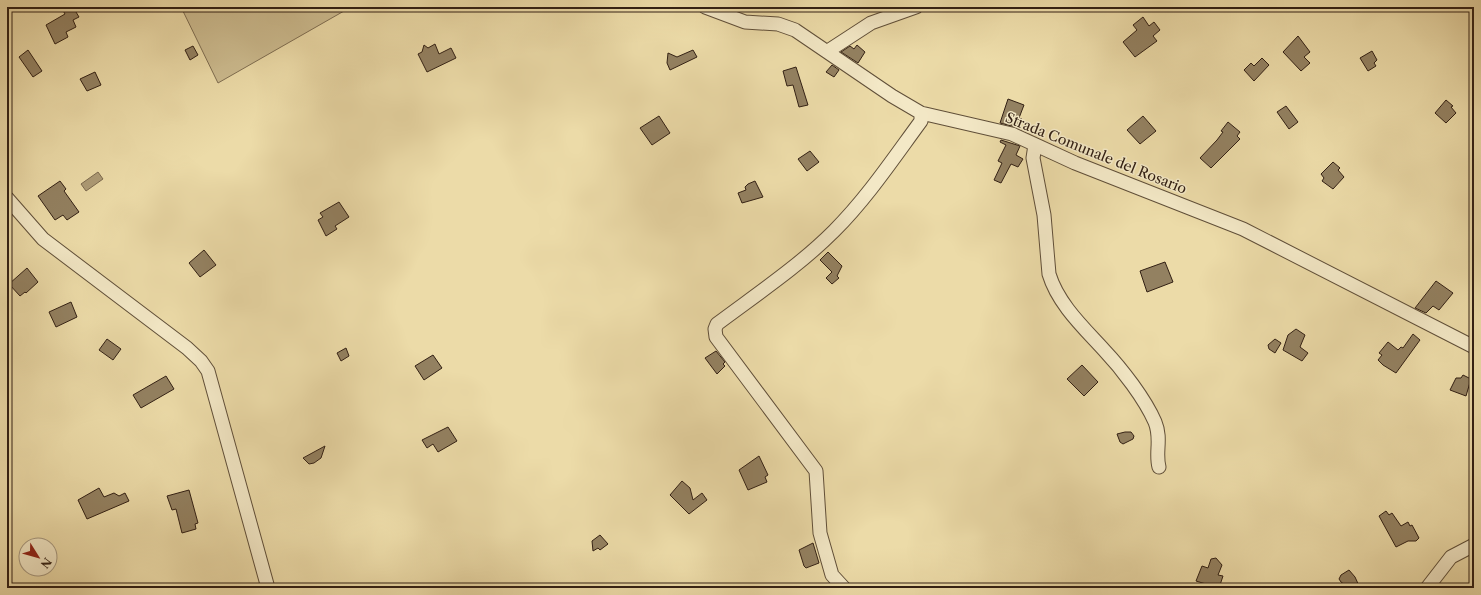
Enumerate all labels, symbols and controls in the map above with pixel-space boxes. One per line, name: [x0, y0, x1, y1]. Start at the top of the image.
street label: Strada Comunale del Rosario: [1003, 108, 1189, 198]
north arrow: [18, 537, 58, 577]
text: N: [37, 555, 54, 571]

